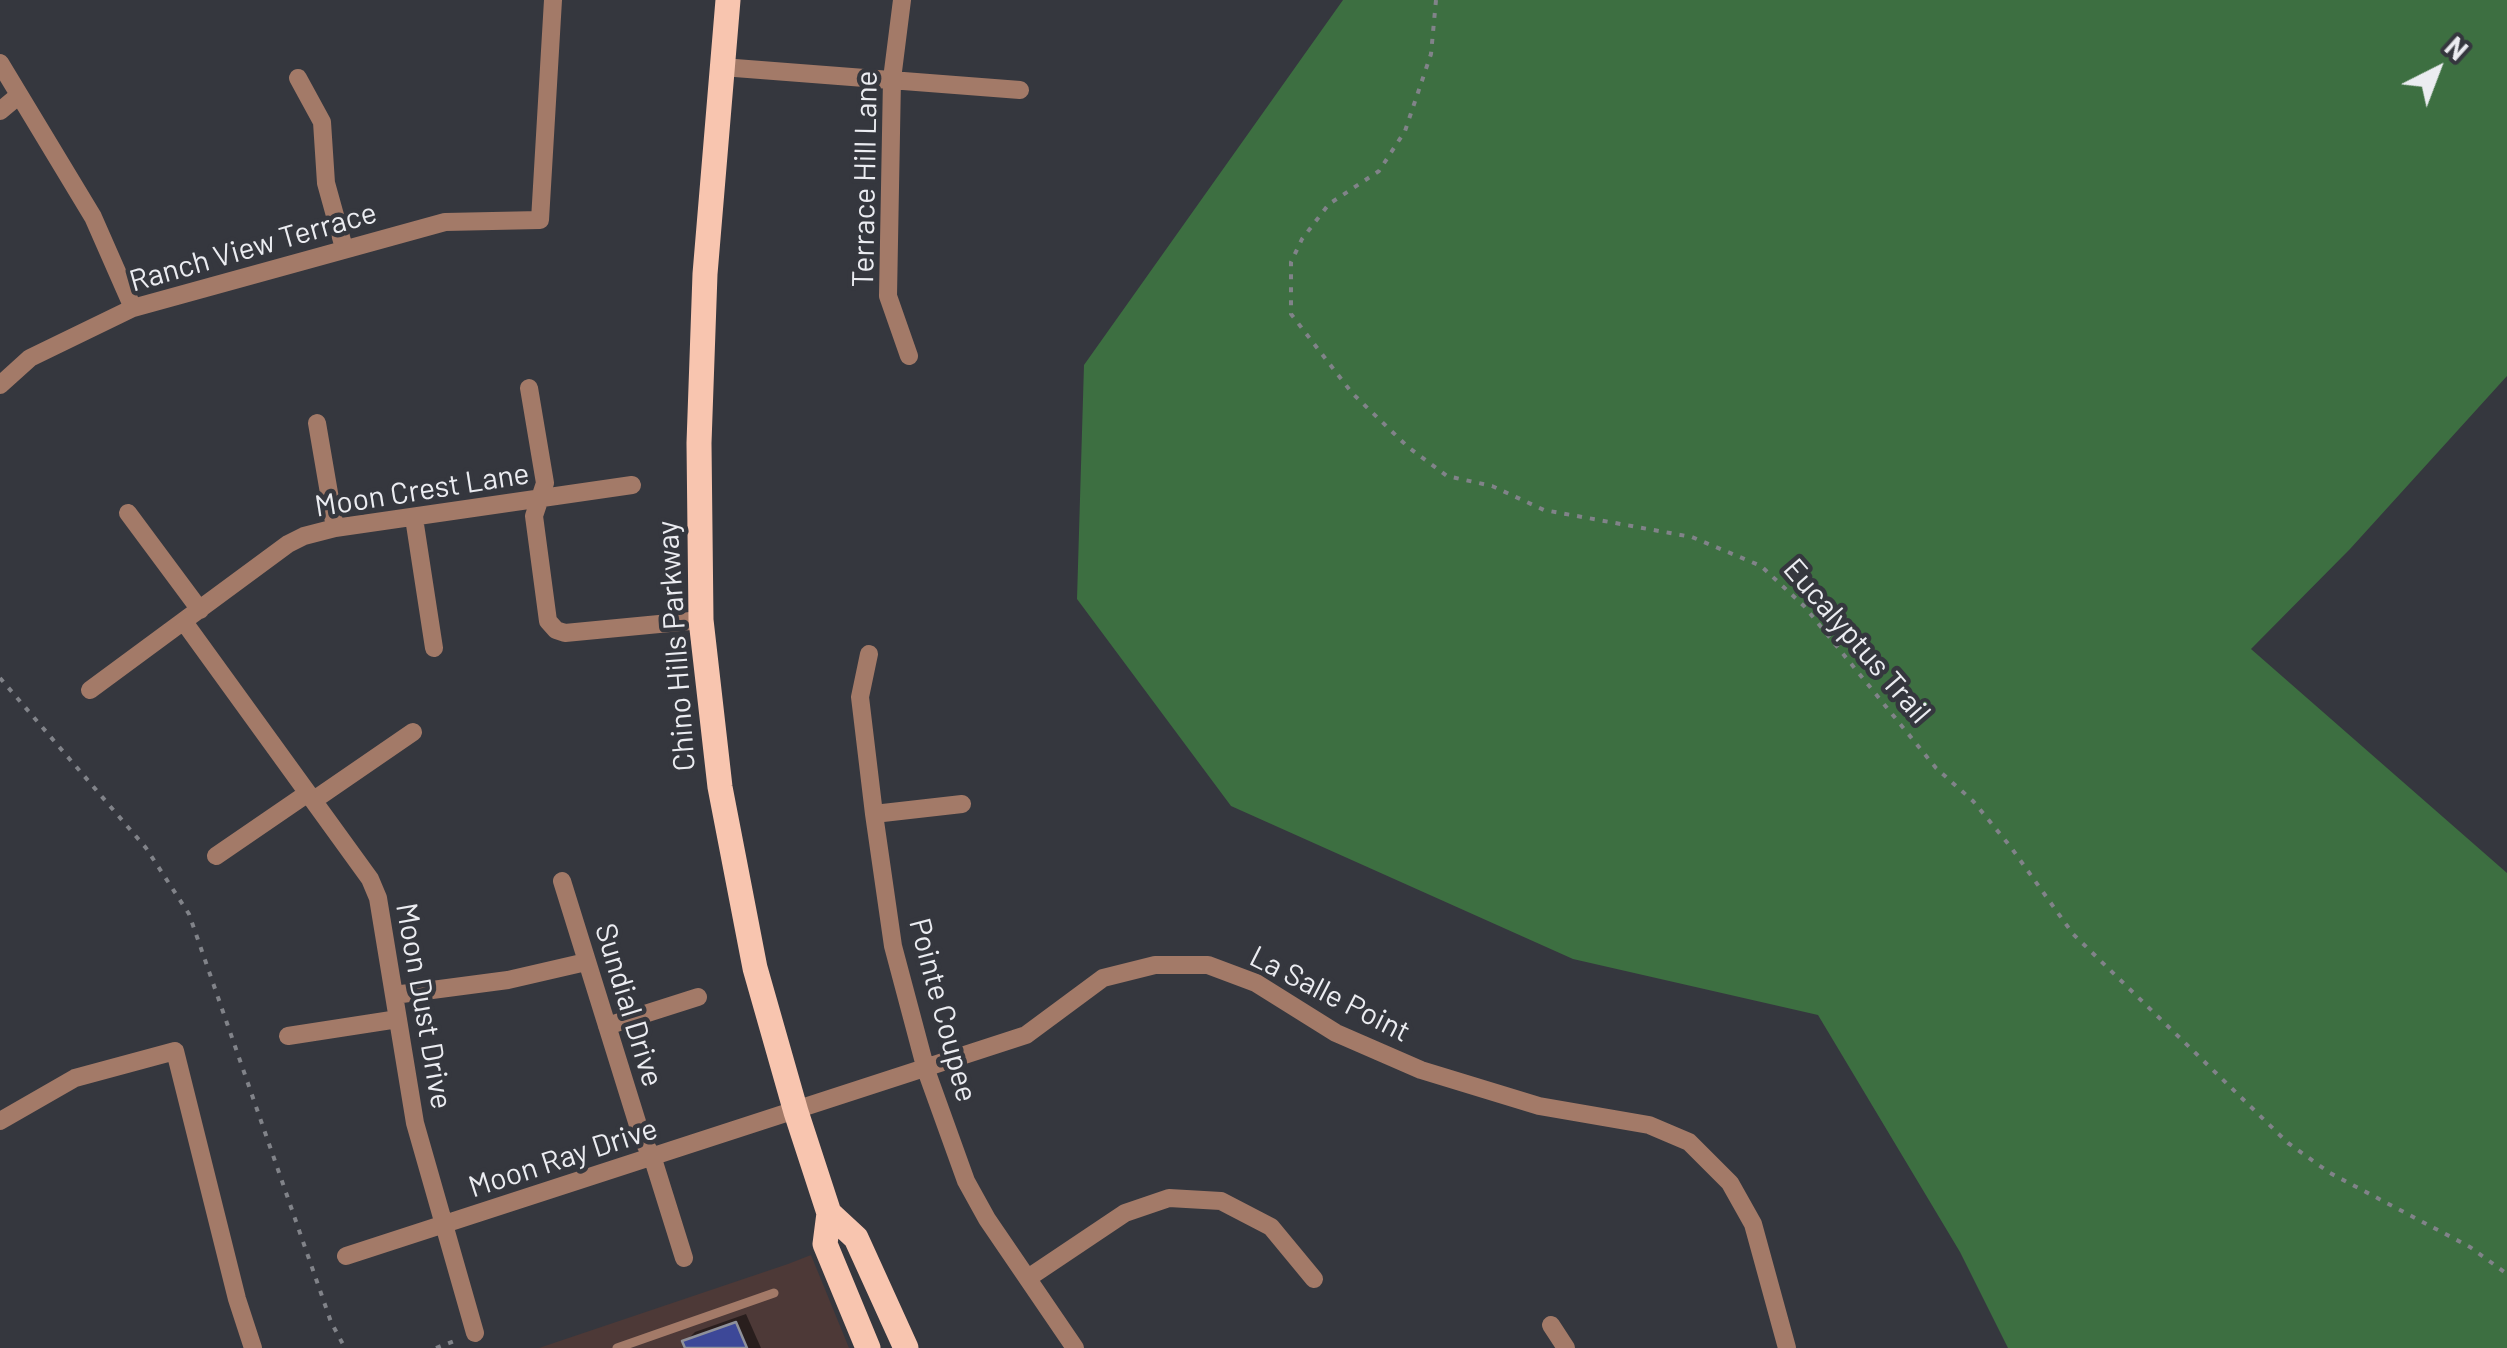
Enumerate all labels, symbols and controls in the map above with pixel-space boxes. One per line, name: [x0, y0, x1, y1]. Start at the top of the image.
north arrow: [2387, 20, 2487, 120]
text: N: [2439, 29, 2475, 67]
street label: Terrace Hill Lane: [845, 70, 885, 288]
street label: Ranch View Terrace: [125, 194, 381, 300]
street label: Moon Crest Lane: [312, 455, 532, 525]
street label: Chino Hills Parkway: [649, 520, 703, 772]
street label: Eucalyptus Trail: [1776, 551, 1938, 731]
street label: Moon Dust Drive: [388, 900, 460, 1112]
street label: Pointe Coupee: [901, 914, 985, 1106]
street label: Sundial Drive: [587, 919, 671, 1091]
street label: La Salle Point: [1244, 938, 1416, 1050]
street label: Moon Ray Drive: [464, 1111, 662, 1205]

